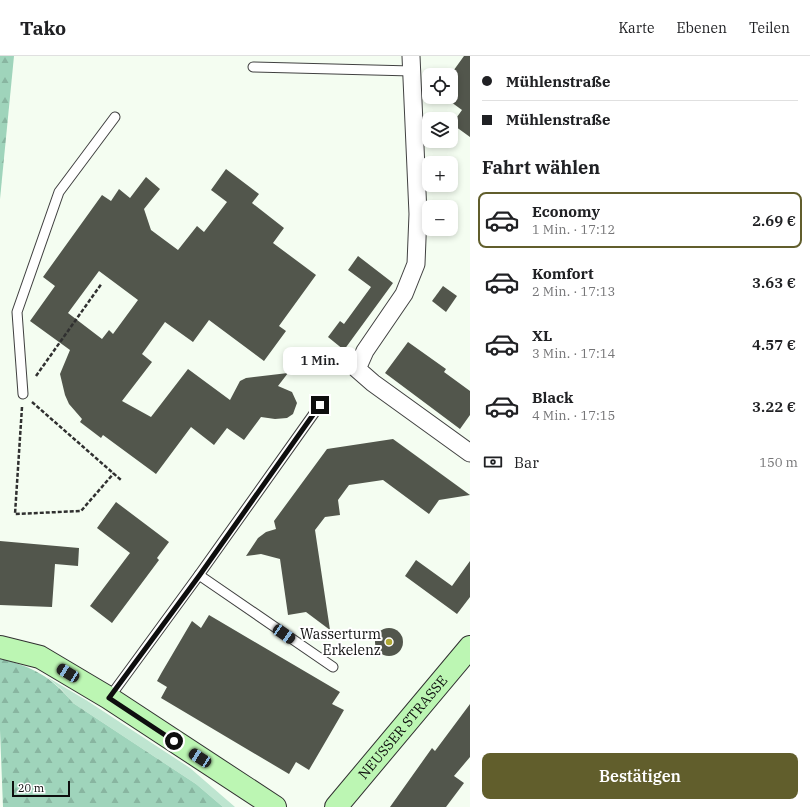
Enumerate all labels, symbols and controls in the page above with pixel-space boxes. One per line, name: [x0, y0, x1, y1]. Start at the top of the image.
text: Tako: [20, 16, 66, 40]
text: Karte: [618, 19, 655, 37]
text: Ebenen: [677, 19, 727, 37]
text: Teilen: [749, 19, 790, 37]
map controls: [422, 68, 458, 236]
button: locate: [422, 68, 458, 104]
text: Mühlenstraße: [506, 72, 610, 91]
text: Mühlenstraße: [506, 110, 610, 129]
button: layers: [422, 112, 458, 148]
button: +: [422, 156, 458, 192]
text: Fahrt wählen: [482, 156, 600, 179]
button: −: [422, 200, 458, 236]
icon: car: [484, 202, 520, 238]
text: Economy: [532, 202, 600, 221]
text: 2.69 €: [752, 211, 796, 230]
text: 1 Min. · 17:12: [532, 221, 615, 238]
icon: car: [484, 264, 520, 300]
text: Komfort: [532, 264, 594, 283]
text: 3.63 €: [752, 273, 796, 292]
text: 2 Min. · 17:13: [532, 283, 615, 300]
icon: car: [484, 326, 520, 362]
text: XL: [532, 326, 552, 345]
text: 4.57 €: [752, 335, 796, 354]
text: 3 Min. · 17:14: [532, 345, 615, 362]
callout: 1 Min.: [283, 347, 357, 375]
text: 1 Min.: [301, 352, 339, 369]
icon: car: [484, 388, 520, 424]
text: Black: [532, 388, 573, 407]
route end: [311, 396, 329, 414]
text: 3.22 €: [752, 397, 796, 416]
text: 4 Min. · 17:15: [532, 407, 615, 424]
icon: cash: [482, 451, 504, 473]
text: Bar: [514, 453, 539, 472]
text: 150 m: [759, 454, 798, 471]
car: [271, 622, 297, 646]
place label: Wasserturm Erkelenz: [300, 625, 381, 659]
marker: Wasserturm Erkelenz: [384, 637, 394, 647]
car: [55, 662, 81, 684]
street label: NEUSSER STRASSE: [354, 672, 451, 783]
route start: [165, 732, 183, 750]
car: [187, 746, 213, 770]
button: Bestätigen: [482, 753, 798, 799]
scale bar: [12, 779, 70, 798]
text: 20 m: [18, 781, 44, 795]

